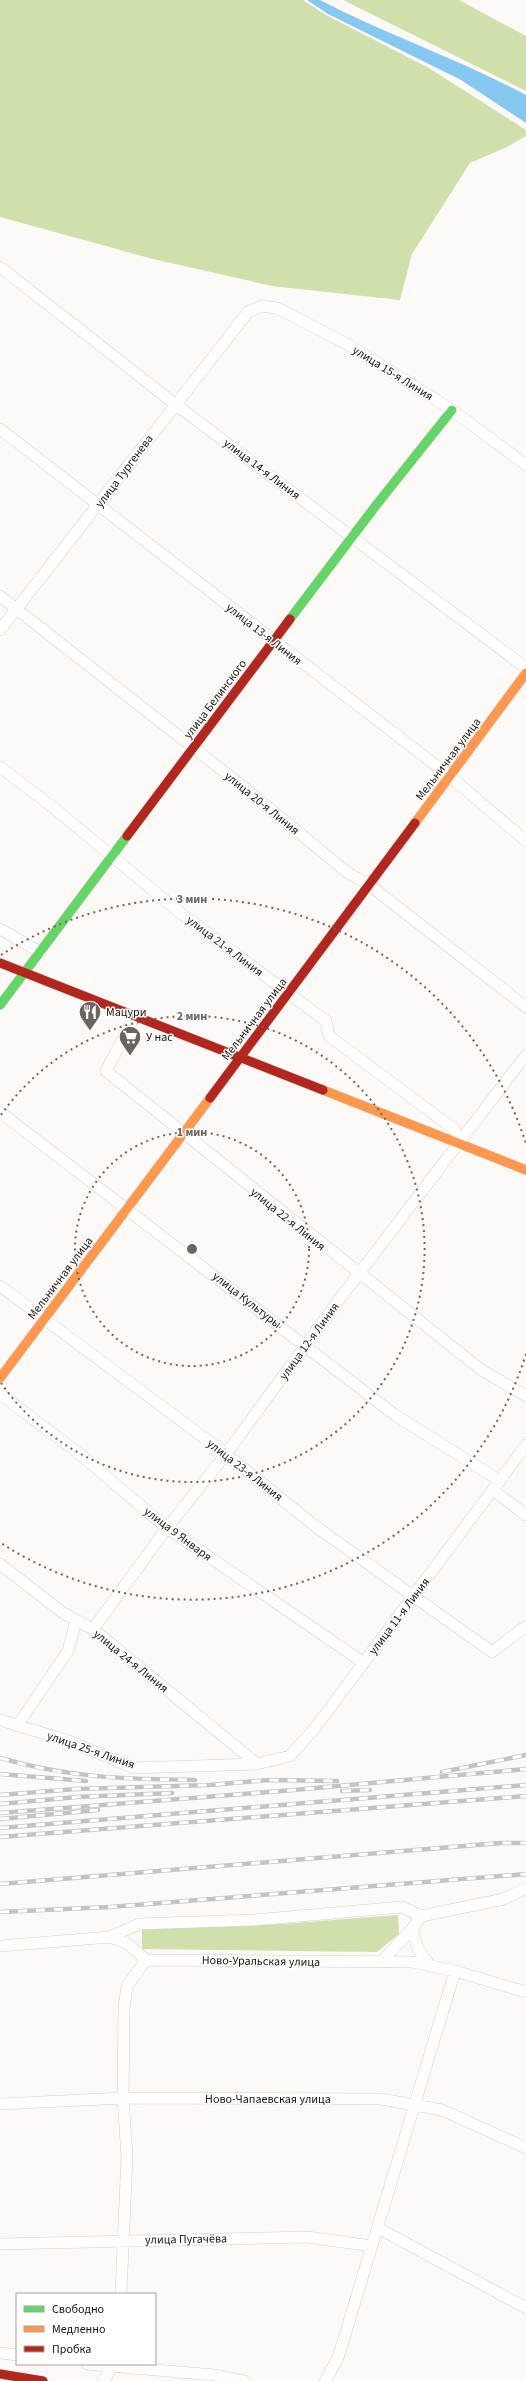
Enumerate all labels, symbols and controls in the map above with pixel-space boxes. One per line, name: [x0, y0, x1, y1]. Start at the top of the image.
street label: улица 15-я Линия: [349, 342, 436, 405]
street label: улица Тургенева: [91, 431, 157, 511]
street label: улица 14-я Линия: [220, 435, 304, 504]
street label: улица 13-я Линия: [222, 599, 305, 669]
street label: улица Белинского: [180, 656, 251, 742]
street label: Мельничная улица: [412, 714, 485, 804]
street label: улица 20-я Линия: [221, 768, 303, 839]
text: 3 мин: [177, 891, 207, 908]
street label: улица 21-я Линия: [183, 912, 267, 981]
street label: Мельничная улица: [218, 974, 291, 1064]
restaurant icon: Мацури: [77, 999, 103, 1032]
place label: Мацури: [106, 1004, 146, 1021]
text: 2 мин: [177, 1008, 207, 1025]
supermarket icon: У нас: [117, 1024, 143, 1057]
place label: У нас: [146, 1029, 173, 1046]
text: 1 мин: [177, 1124, 207, 1141]
street label: улица 22-я Линия: [247, 1184, 329, 1255]
street label: Мельничная улица: [24, 1233, 97, 1323]
centre of rings: [185, 1242, 199, 1256]
street label: улица Культуры: [209, 1268, 285, 1333]
street label: улица 12-я Линия: [275, 1299, 343, 1384]
street label: улица 23-я Линия: [203, 1435, 286, 1505]
street label: улица 9 Января: [140, 1503, 215, 1566]
street label: улица 11-я Линия: [365, 1574, 434, 1658]
street label: улица 24-я Линия: [90, 1626, 172, 1697]
street label: улица 25-я Линия: [45, 1727, 137, 1773]
street label: Ново-Уральская улица: [202, 1952, 320, 1971]
street label: Ново-Чапаевская улица: [205, 2091, 331, 2108]
street label: улица Пугачёва: [145, 2230, 227, 2249]
legend: [16, 2293, 156, 2365]
text: Свободно: [52, 2301, 104, 2318]
text: Медленно: [52, 2321, 106, 2338]
text: Пробка: [52, 2341, 91, 2358]

